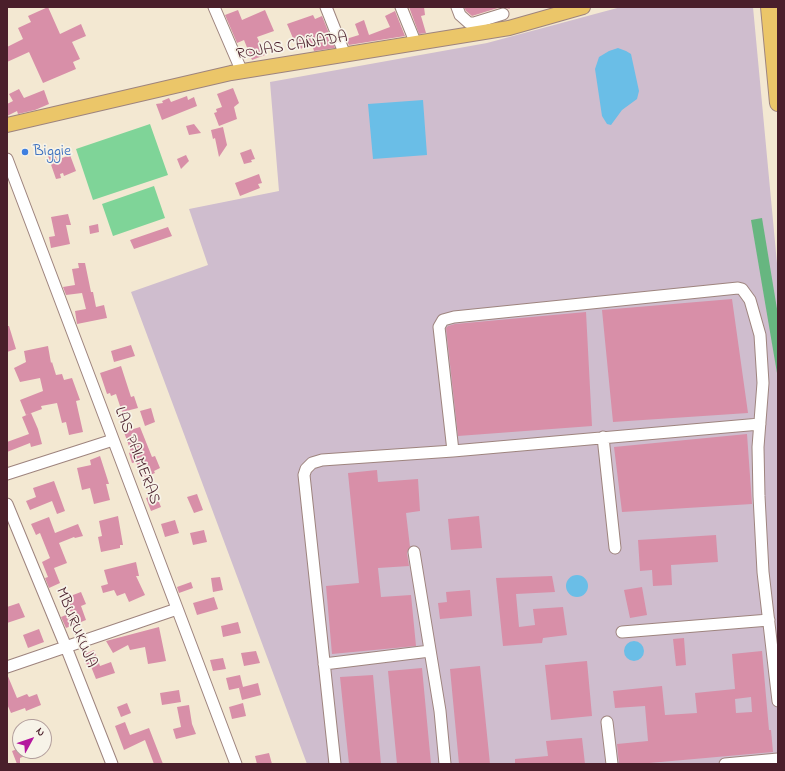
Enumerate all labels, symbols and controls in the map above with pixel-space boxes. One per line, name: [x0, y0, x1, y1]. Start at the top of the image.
street label: ROJAS CAÑADA: [235, 29, 349, 65]
place label: Biggie: [33, 142, 71, 162]
marker: Biggie: [20, 147, 30, 157]
street label: LAS PALMERAS: [109, 405, 163, 507]
street label: MBURUKUJA: [50, 585, 100, 671]
north arrow: [12, 719, 52, 759]
text: N: [32, 724, 49, 740]

